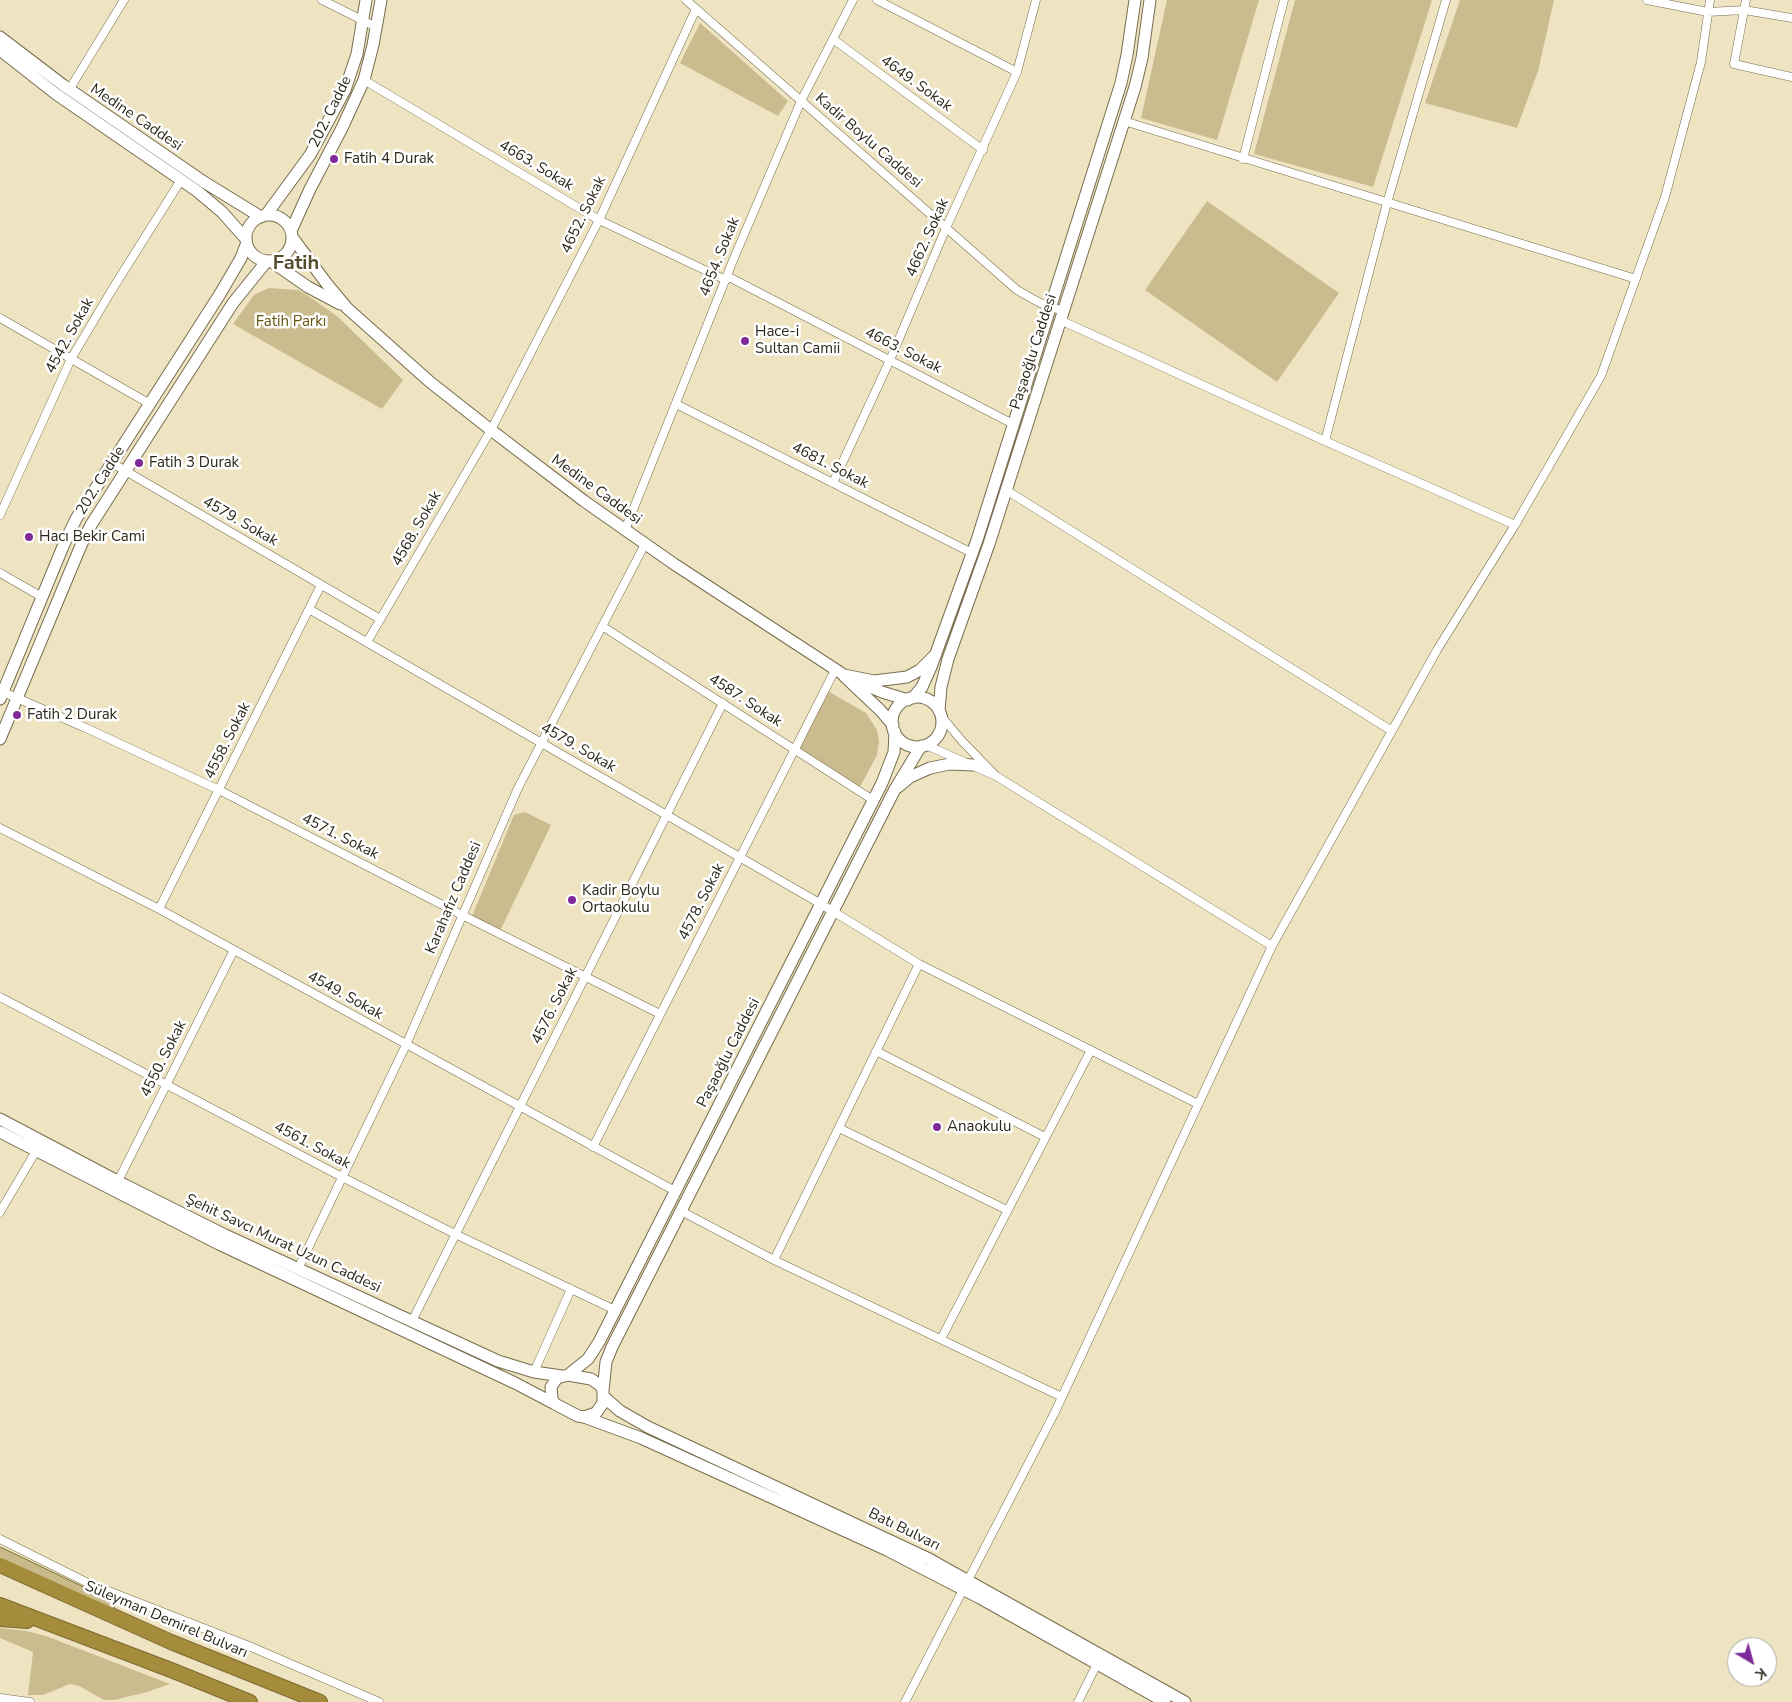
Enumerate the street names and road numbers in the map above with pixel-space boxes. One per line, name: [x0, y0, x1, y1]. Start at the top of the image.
street label: 4649. Sokak: [877, 52, 955, 116]
street label: 202. Cadde: [306, 73, 356, 151]
street label: Medine Caddesi: [86, 81, 186, 155]
street label: Kadir Boylu Caddesi: [811, 90, 925, 192]
street label: 4663. Sokak: [495, 137, 577, 195]
street label: 4652. Sokak: [558, 173, 610, 257]
street label: 4662. Sokak: [903, 196, 953, 280]
street label: 4654. Sokak: [696, 215, 744, 299]
street label: Paşaoğlu Caddesi: [1007, 292, 1061, 412]
street label: 4542. Sokak: [42, 295, 98, 377]
street label: 4663. Sokak: [862, 324, 944, 378]
street label: 4681. Sokak: [789, 439, 871, 493]
street label: 202. Cadde: [73, 443, 129, 519]
street label: Medine Caddesi: [547, 451, 645, 529]
street label: 4568. Sokak: [388, 488, 446, 570]
street label: 4579. Sokak: [199, 493, 281, 551]
street label: 4587. Sokak: [705, 671, 785, 731]
street label: 4558. Sokak: [201, 700, 255, 782]
street label: 4579. Sokak: [537, 719, 619, 777]
street label: 4571. Sokak: [299, 810, 381, 864]
street label: Karahafız Caddesi: [422, 839, 486, 957]
street label: 4578. Sokak: [675, 861, 729, 943]
street label: 4576. Sokak: [528, 965, 582, 1047]
street label: 4549. Sokak: [304, 968, 386, 1024]
street label: Paşaoğlu Caddesi: [694, 995, 764, 1111]
street label: 4550. Sokak: [137, 1018, 191, 1100]
street label: 4561. Sokak: [271, 1118, 353, 1174]
street label: Şehit Savcı Murat Uzun Caddesi: [182, 1191, 384, 1297]
street label: Batı Bulvarı: [865, 1505, 943, 1555]
street label: Süleyman Demirel Bulvarı: [82, 1578, 250, 1662]

